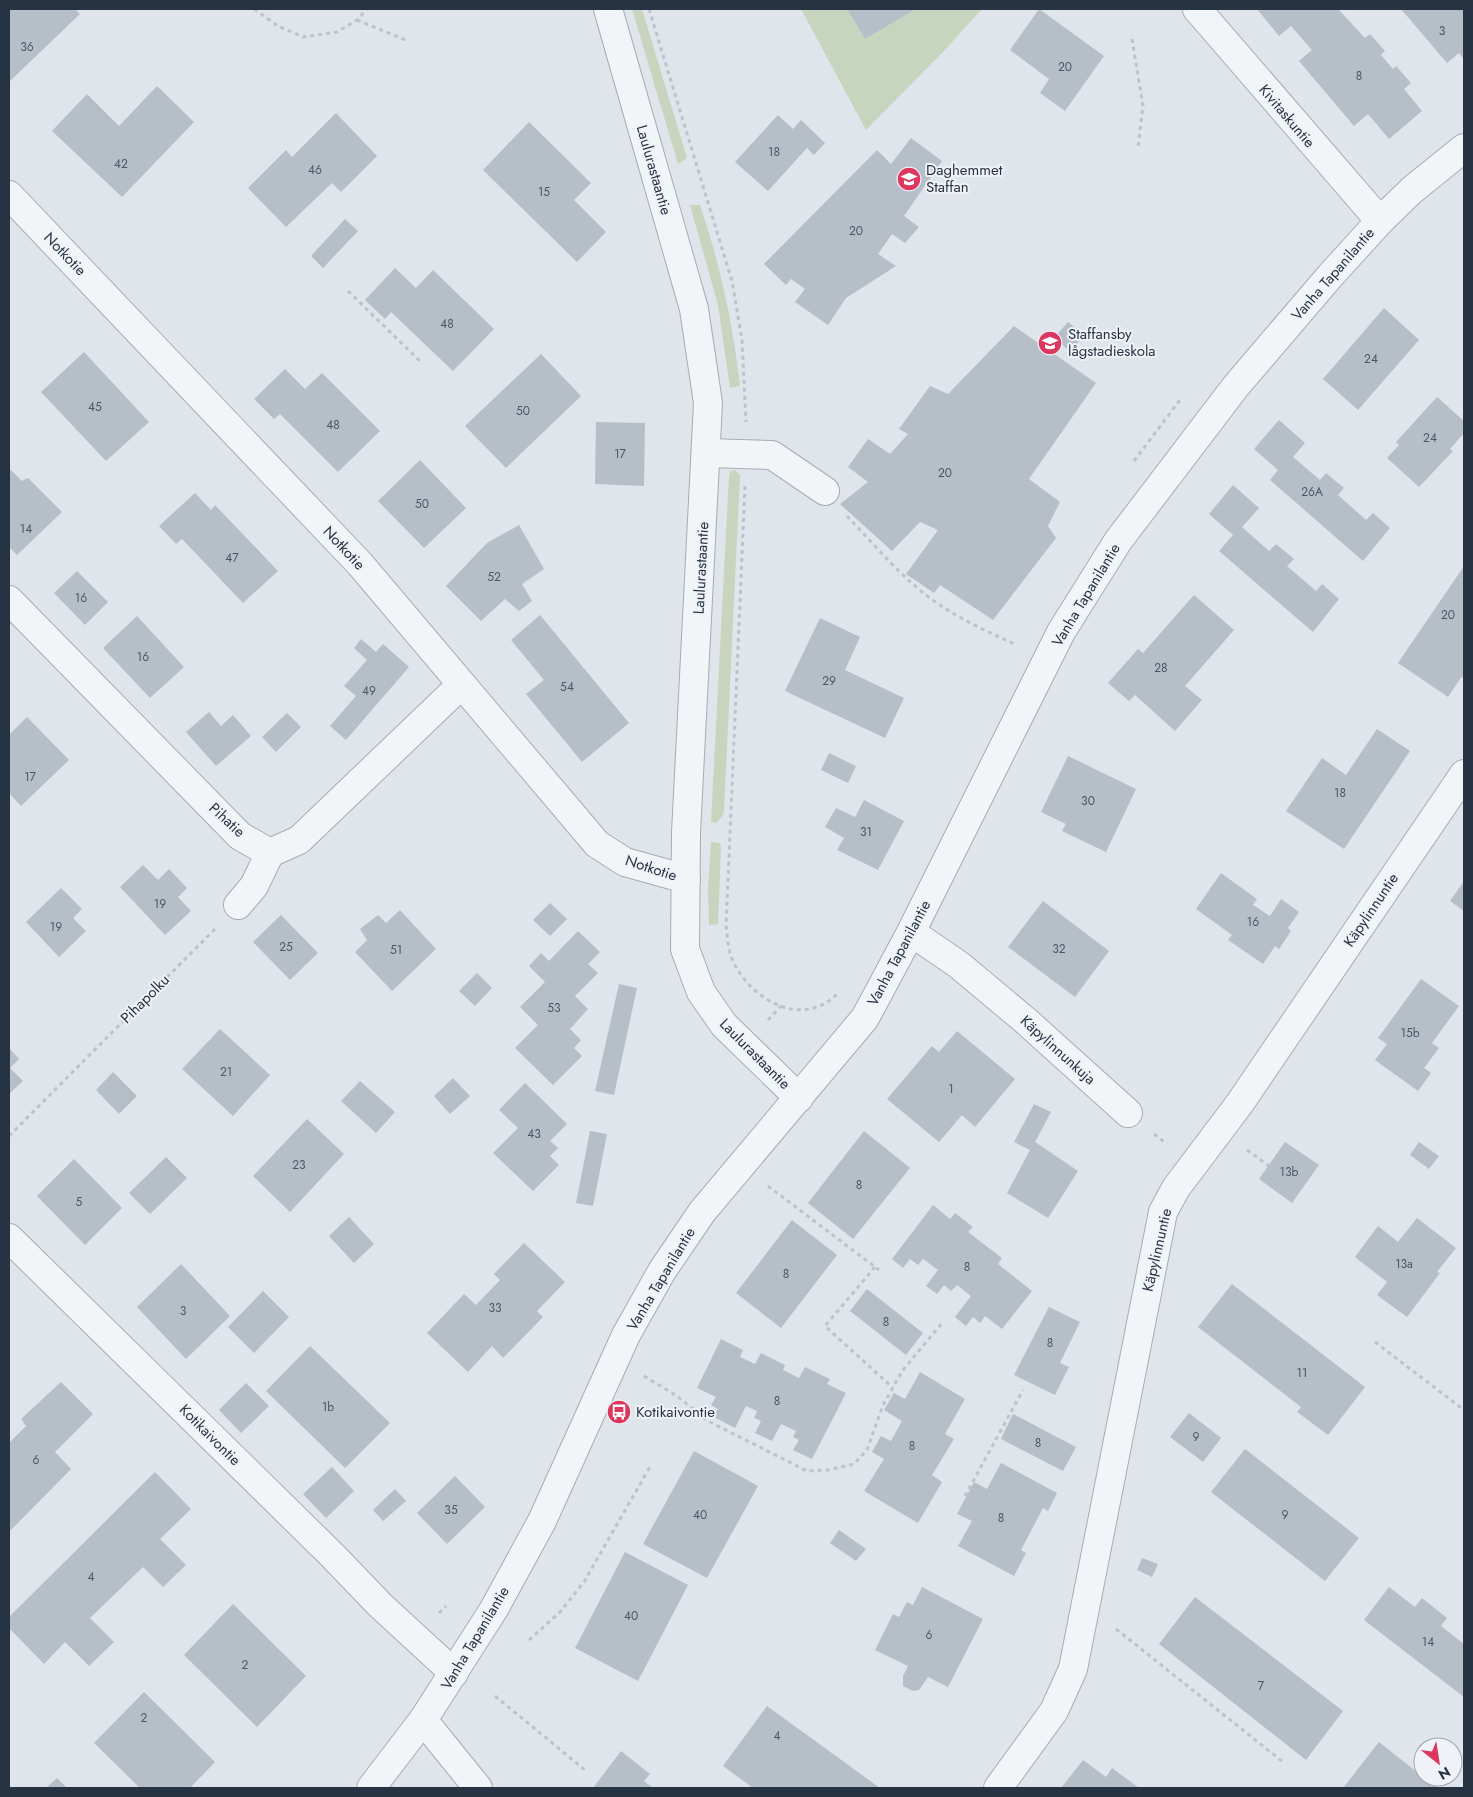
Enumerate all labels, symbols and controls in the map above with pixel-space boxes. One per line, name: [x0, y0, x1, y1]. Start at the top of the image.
house number: 3: [1439, 22, 1446, 40]
house number: 36: [20, 38, 34, 56]
house number: 20: [1058, 58, 1072, 76]
house number: 8: [1356, 67, 1362, 85]
street label: Kivitaskuntie: [1254, 79, 1320, 153]
street label: Laulurastaantie: [631, 122, 677, 218]
house number: 18: [768, 143, 780, 161]
house number: 42: [114, 155, 128, 173]
place label: Daghemmet Staffan: [926, 159, 1003, 198]
house number: 46: [308, 161, 322, 179]
school or university icon: Daghemmet Staffan: [896, 166, 922, 192]
house number: 15: [538, 183, 550, 201]
house number: 20: [849, 222, 863, 240]
street label: Vanha Tapanilantie: [1286, 222, 1380, 325]
street label: Notkotie: [39, 227, 92, 281]
house number: 48: [440, 315, 454, 333]
place label: Staffansby lågstadieskola: [1068, 323, 1156, 362]
school or university icon: Staffansby lågstadieskola: [1037, 330, 1063, 356]
house number: 24: [1364, 350, 1378, 368]
house number: 45: [88, 398, 102, 416]
house number: 50: [516, 402, 530, 420]
house number: 48: [326, 416, 340, 434]
house number: 24: [1423, 429, 1437, 447]
house number: 17: [614, 445, 627, 463]
house number: 20: [938, 464, 952, 482]
house number: 26A: [1301, 483, 1323, 501]
house number: 50: [415, 495, 429, 513]
house number: 14: [20, 520, 32, 538]
street label: Notkotie: [318, 521, 370, 575]
street label: Laulurastaantie: [688, 521, 714, 615]
street label: Vanha Tapanilantie: [1046, 539, 1126, 651]
house number: 47: [225, 549, 239, 567]
house number: 52: [487, 568, 501, 586]
house number: 16: [75, 589, 87, 607]
house number: 20: [1441, 606, 1455, 624]
house number: 16: [137, 648, 149, 666]
house number: 28: [1154, 659, 1168, 677]
house number: 29: [822, 672, 836, 690]
house number: 54: [560, 678, 574, 696]
house number: 49: [362, 682, 376, 700]
house number: 17: [24, 768, 37, 786]
house number: 18: [1334, 784, 1346, 802]
house number: 30: [1081, 792, 1095, 810]
street label: Pihatie: [204, 797, 250, 843]
house number: 31: [860, 823, 872, 841]
street label: Notkotie: [622, 849, 680, 887]
street label: Käpylinnuntie: [1338, 868, 1404, 951]
house number: 19: [154, 895, 166, 913]
street label: Vanha Tapanilantie: [862, 896, 936, 1010]
house number: 16: [1247, 913, 1259, 931]
house number: 19: [50, 918, 62, 936]
house number: 25: [279, 938, 293, 956]
house number: 32: [1052, 940, 1066, 958]
house number: 51: [390, 941, 402, 959]
street label: Pihapolku: [115, 969, 175, 1029]
house number: 53: [547, 999, 561, 1017]
street label: Käpylinnunkuja: [1015, 1010, 1101, 1090]
street label: Laulurastaantie: [714, 1013, 796, 1095]
house number: 15b: [1400, 1024, 1420, 1042]
house number: 21: [220, 1063, 232, 1081]
house number: 1: [948, 1080, 954, 1098]
house number: 43: [527, 1125, 541, 1143]
house number: 23: [292, 1156, 306, 1174]
house number: 13b: [1280, 1163, 1299, 1181]
house number: 8: [856, 1176, 862, 1194]
house number: 5: [76, 1193, 83, 1211]
street label: Käpylinnuntie: [1137, 1206, 1177, 1294]
street label: Vanha Tapanilantie: [621, 1223, 701, 1335]
house number: 13a: [1395, 1255, 1413, 1273]
house number: 8: [964, 1258, 970, 1276]
house number: 8: [783, 1265, 789, 1283]
house number: 33: [488, 1299, 502, 1317]
house number: 3: [180, 1302, 187, 1320]
house number: 8: [883, 1313, 889, 1331]
house number: 8: [1047, 1334, 1053, 1352]
house number: 11: [1297, 1364, 1307, 1382]
house number: 8: [774, 1392, 780, 1410]
house number: 1b: [322, 1398, 334, 1416]
street label: Kotikaivontie: [174, 1399, 246, 1471]
bus stop icon: Kotikaivontie: [606, 1399, 632, 1425]
place label: Kotikaivontie: [636, 1401, 715, 1423]
house number: 9: [1193, 1428, 1200, 1446]
house number: 8: [1035, 1434, 1041, 1452]
house number: 8: [909, 1437, 915, 1455]
house number: 6: [33, 1451, 40, 1469]
house number: 35: [444, 1501, 458, 1519]
house number: 40: [693, 1506, 707, 1524]
house number: 9: [1282, 1506, 1289, 1524]
house number: 8: [998, 1509, 1004, 1527]
house number: 4: [88, 1568, 95, 1586]
street label: Vanha Tapanilantie: [435, 1582, 515, 1694]
house number: 40: [624, 1607, 638, 1625]
house number: 6: [926, 1626, 933, 1644]
house number: 14: [1422, 1633, 1434, 1651]
house number: 2: [242, 1656, 249, 1674]
house number: 7: [1258, 1677, 1265, 1695]
house number: 2: [141, 1709, 148, 1727]
house number: 4: [774, 1727, 781, 1745]
north arrow: [1413, 1737, 1463, 1787]
text: N: [1435, 1762, 1454, 1785]

